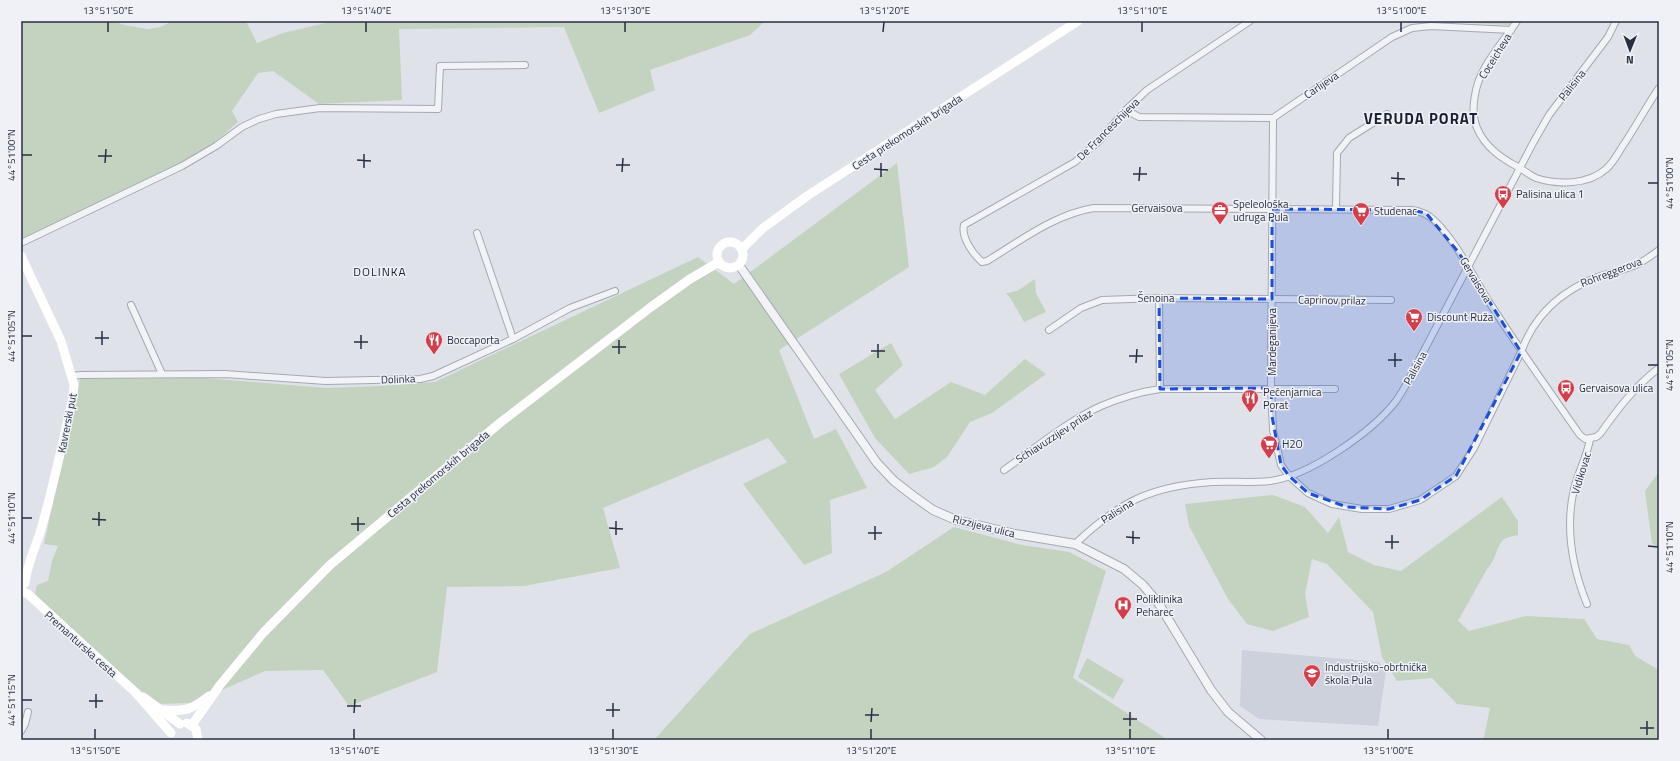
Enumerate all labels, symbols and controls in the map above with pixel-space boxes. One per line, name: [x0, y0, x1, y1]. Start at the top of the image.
text: 13°51'50"E: [83, 3, 134, 18]
text: 13°51'40"E: [341, 3, 392, 18]
text: 13°51'30"E: [600, 3, 651, 18]
text: 13°51'20"E: [859, 3, 910, 18]
text: 13°51'10"E: [1117, 3, 1168, 18]
text: 13°51'00"E: [1376, 3, 1427, 18]
street label: Coceicheva: [1475, 30, 1516, 82]
north arrow: [1610, 30, 1650, 70]
text: N: [1626, 52, 1634, 68]
street label: Palisina: [1555, 66, 1590, 104]
street label: Carlijeva: [1300, 67, 1342, 102]
street label: Cesta prekomorskih brigada: [849, 90, 966, 174]
street label: De Franceschijeva: [1073, 94, 1143, 164]
district label: VERUDA PORAT: [1364, 107, 1478, 130]
text: 44°51'00"N: [4, 129, 19, 181]
text: 44°51'00"N: [1662, 157, 1677, 209]
bus stop icon: Palisina ulica 1: [1493, 184, 1513, 209]
place label: Palisina ulica 1: [1516, 186, 1584, 202]
place label: Speleološka udruga Pula: [1233, 196, 1289, 225]
street label: Gervaisova: [1132, 200, 1183, 216]
office icon: Speleološka udruga Pula: [1210, 200, 1230, 225]
supermarket icon: Studenac: [1351, 201, 1371, 226]
place label: Studenac: [1374, 203, 1417, 219]
street label: Rohreggerova: [1578, 253, 1644, 291]
street label: Gervaisova: [1456, 254, 1496, 306]
district label: DOLINKA: [353, 262, 407, 281]
street label: Šenoina: [1137, 290, 1175, 306]
street label: Caprinov prilaz: [1298, 291, 1366, 309]
supermarket icon: Discount Ruža: [1404, 307, 1424, 332]
street label: Mardeganijeva: [1264, 308, 1280, 376]
place label: Discount Ruža: [1427, 309, 1494, 325]
text: 44°51'05"N: [4, 310, 19, 362]
restaurant icon: Boccaporta: [424, 330, 444, 355]
place label: Boccaporta: [447, 332, 500, 348]
text: 44°51'05"N: [1662, 339, 1677, 391]
street label: Palisina: [1399, 348, 1431, 388]
street label: Dolinka: [380, 370, 416, 388]
bus stop icon: Gervaisova ulica: [1556, 378, 1576, 403]
place label: Gervaisova ulica: [1579, 380, 1654, 396]
place label: Pečenjarnica Porat: [1263, 384, 1322, 413]
restaurant icon: Pečenjarnica Porat: [1240, 388, 1260, 413]
street label: Kavrerski put: [53, 392, 81, 454]
street label: Schiavuzzijev prilaz: [1012, 405, 1096, 467]
street label: Cesta prekomorskih brigada: [384, 426, 493, 522]
supermarket icon: H2O: [1259, 434, 1279, 459]
place label: H2O: [1282, 436, 1303, 452]
street label: Vidikovac: [1567, 450, 1595, 496]
text: 44°51'10"N: [4, 492, 19, 544]
street label: Palisina: [1098, 494, 1137, 527]
street label: Rizzijeva ulica: [951, 511, 1017, 542]
text: 44°51'10"N: [1662, 521, 1677, 573]
place label: Poliklinika Peharec: [1136, 591, 1183, 620]
hospital icon: Poliklinika Peharec: [1113, 595, 1133, 620]
street label: Premanturska cesta: [41, 607, 121, 681]
place label: Industrijsko-obrtnička škola Pula: [1325, 659, 1427, 688]
school or university icon: Industrijsko-obrtnička škola Pula: [1302, 663, 1322, 688]
text: 44°51'15"N: [4, 674, 19, 726]
text: 13°51'50"E: [70, 743, 121, 758]
text: 13°51'40"E: [329, 743, 380, 758]
text: 13°51'30"E: [588, 743, 639, 758]
text: 13°51'20"E: [846, 743, 897, 758]
text: 13°51'10"E: [1105, 743, 1156, 758]
text: 13°51'00"E: [1363, 743, 1414, 758]

